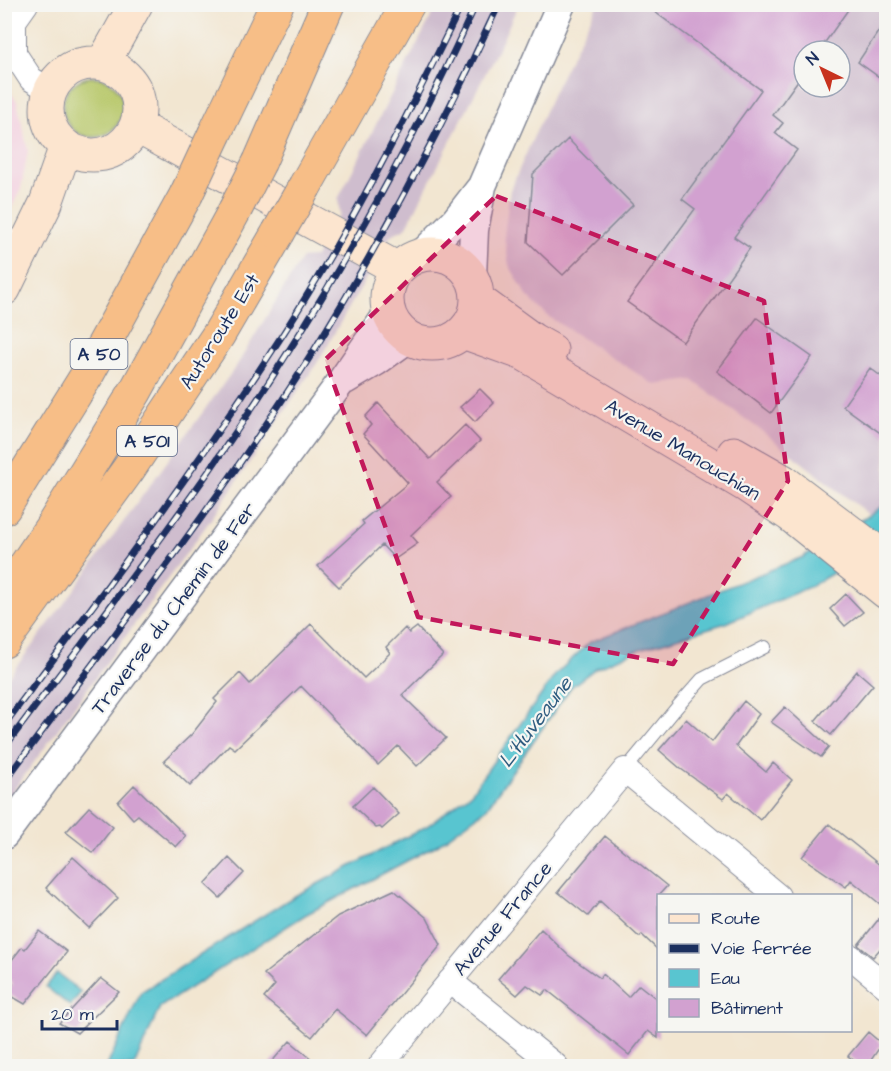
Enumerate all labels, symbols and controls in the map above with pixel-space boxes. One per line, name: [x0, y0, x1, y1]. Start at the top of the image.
north arrow: [792, 39, 852, 99]
text: N: [801, 47, 824, 70]
street label: Autoroute Est: [173, 268, 267, 395]
road number: A 50: [70, 339, 128, 369]
street label: Avenue Manouchian: [599, 392, 766, 507]
road number: A 501: [117, 426, 177, 456]
street label: Traverse du Chemin de Fer: [85, 497, 263, 721]
water label: L'Huveaune: [492, 670, 580, 774]
street label: Avenue France: [447, 855, 559, 982]
legend: [657, 894, 852, 1032]
text: Route: [711, 906, 760, 931]
text: Voie ferrée: [711, 936, 812, 961]
text: Eau: [711, 966, 740, 991]
scale bar: [42, 993, 117, 1031]
text: Bâtiment: [711, 996, 784, 1021]
text: 20 m: [51, 1002, 94, 1027]

